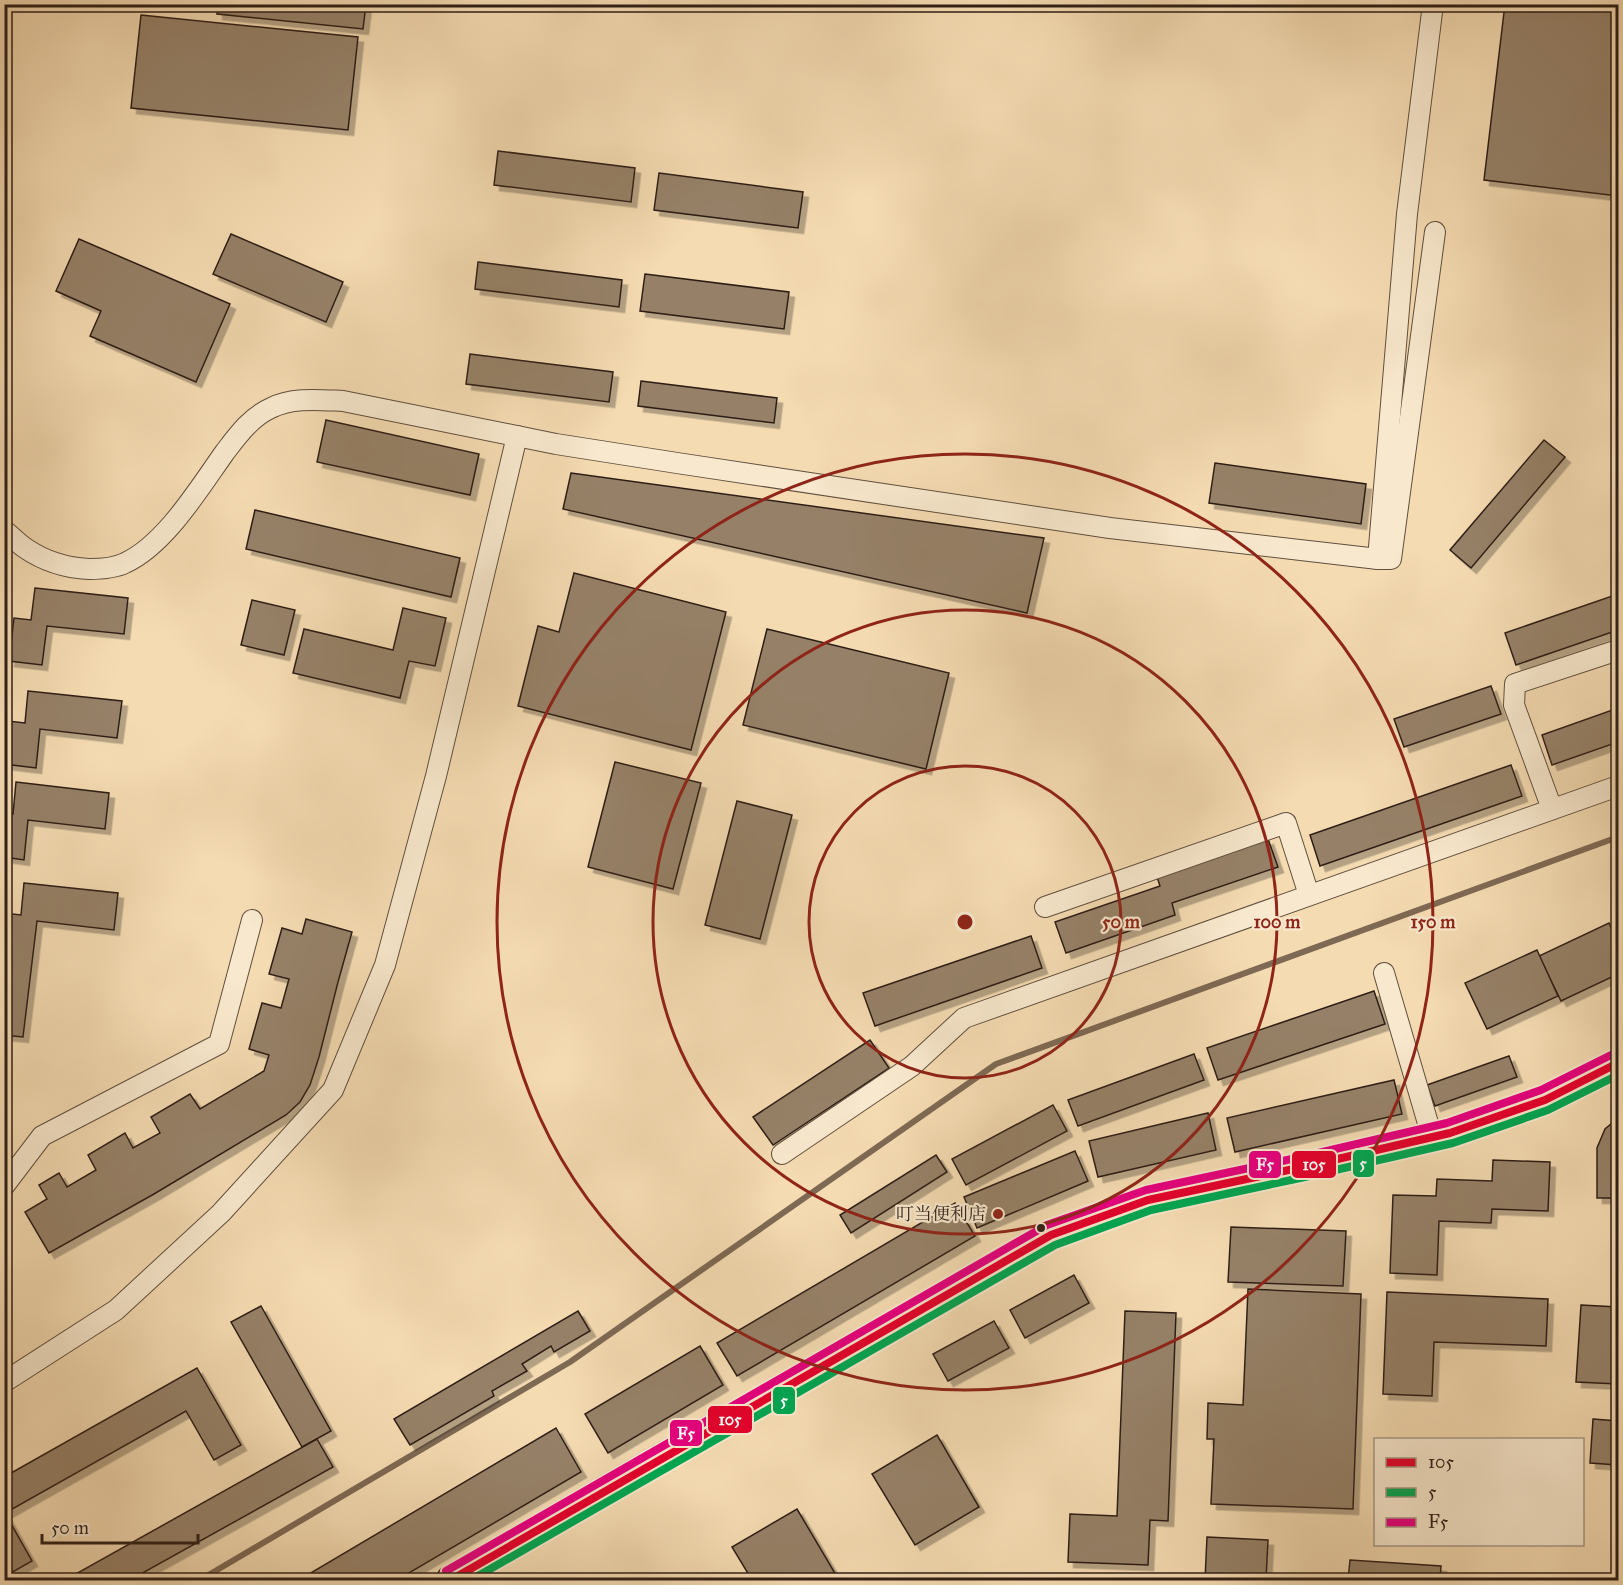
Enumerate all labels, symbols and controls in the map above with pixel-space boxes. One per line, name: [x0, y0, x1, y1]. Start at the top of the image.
text: 50 m: [1102, 911, 1141, 933]
text: 100 m: [1254, 911, 1301, 933]
text: 150 m: [1411, 911, 1456, 933]
centre of rings: [955, 912, 975, 932]
line badge: 5: [1352, 1149, 1375, 1178]
line badge: F5: [1248, 1150, 1282, 1179]
line badge: 105: [1291, 1150, 1337, 1179]
text: 5: [1359, 1154, 1367, 1173]
text: F5: [1256, 1155, 1275, 1174]
text: 105: [1303, 1155, 1326, 1174]
place label: 叮当便利店: [896, 1203, 986, 1225]
marker: 叮当便利店: [991, 1207, 1005, 1221]
unlabelled marker: [1035, 1222, 1047, 1234]
line badge: 5: [772, 1386, 796, 1415]
text: 5: [780, 1391, 788, 1410]
line badge: 105: [707, 1405, 753, 1434]
text: 105: [719, 1410, 742, 1429]
line badge: F5: [669, 1419, 703, 1447]
text: F5: [677, 1424, 696, 1443]
legend: [1374, 1438, 1584, 1546]
text: 105: [1428, 1451, 1455, 1473]
text: 5: [1428, 1481, 1437, 1503]
scale bar: [42, 1507, 198, 1545]
text: F5: [1428, 1511, 1449, 1533]
text: 50 m: [51, 1517, 89, 1539]

